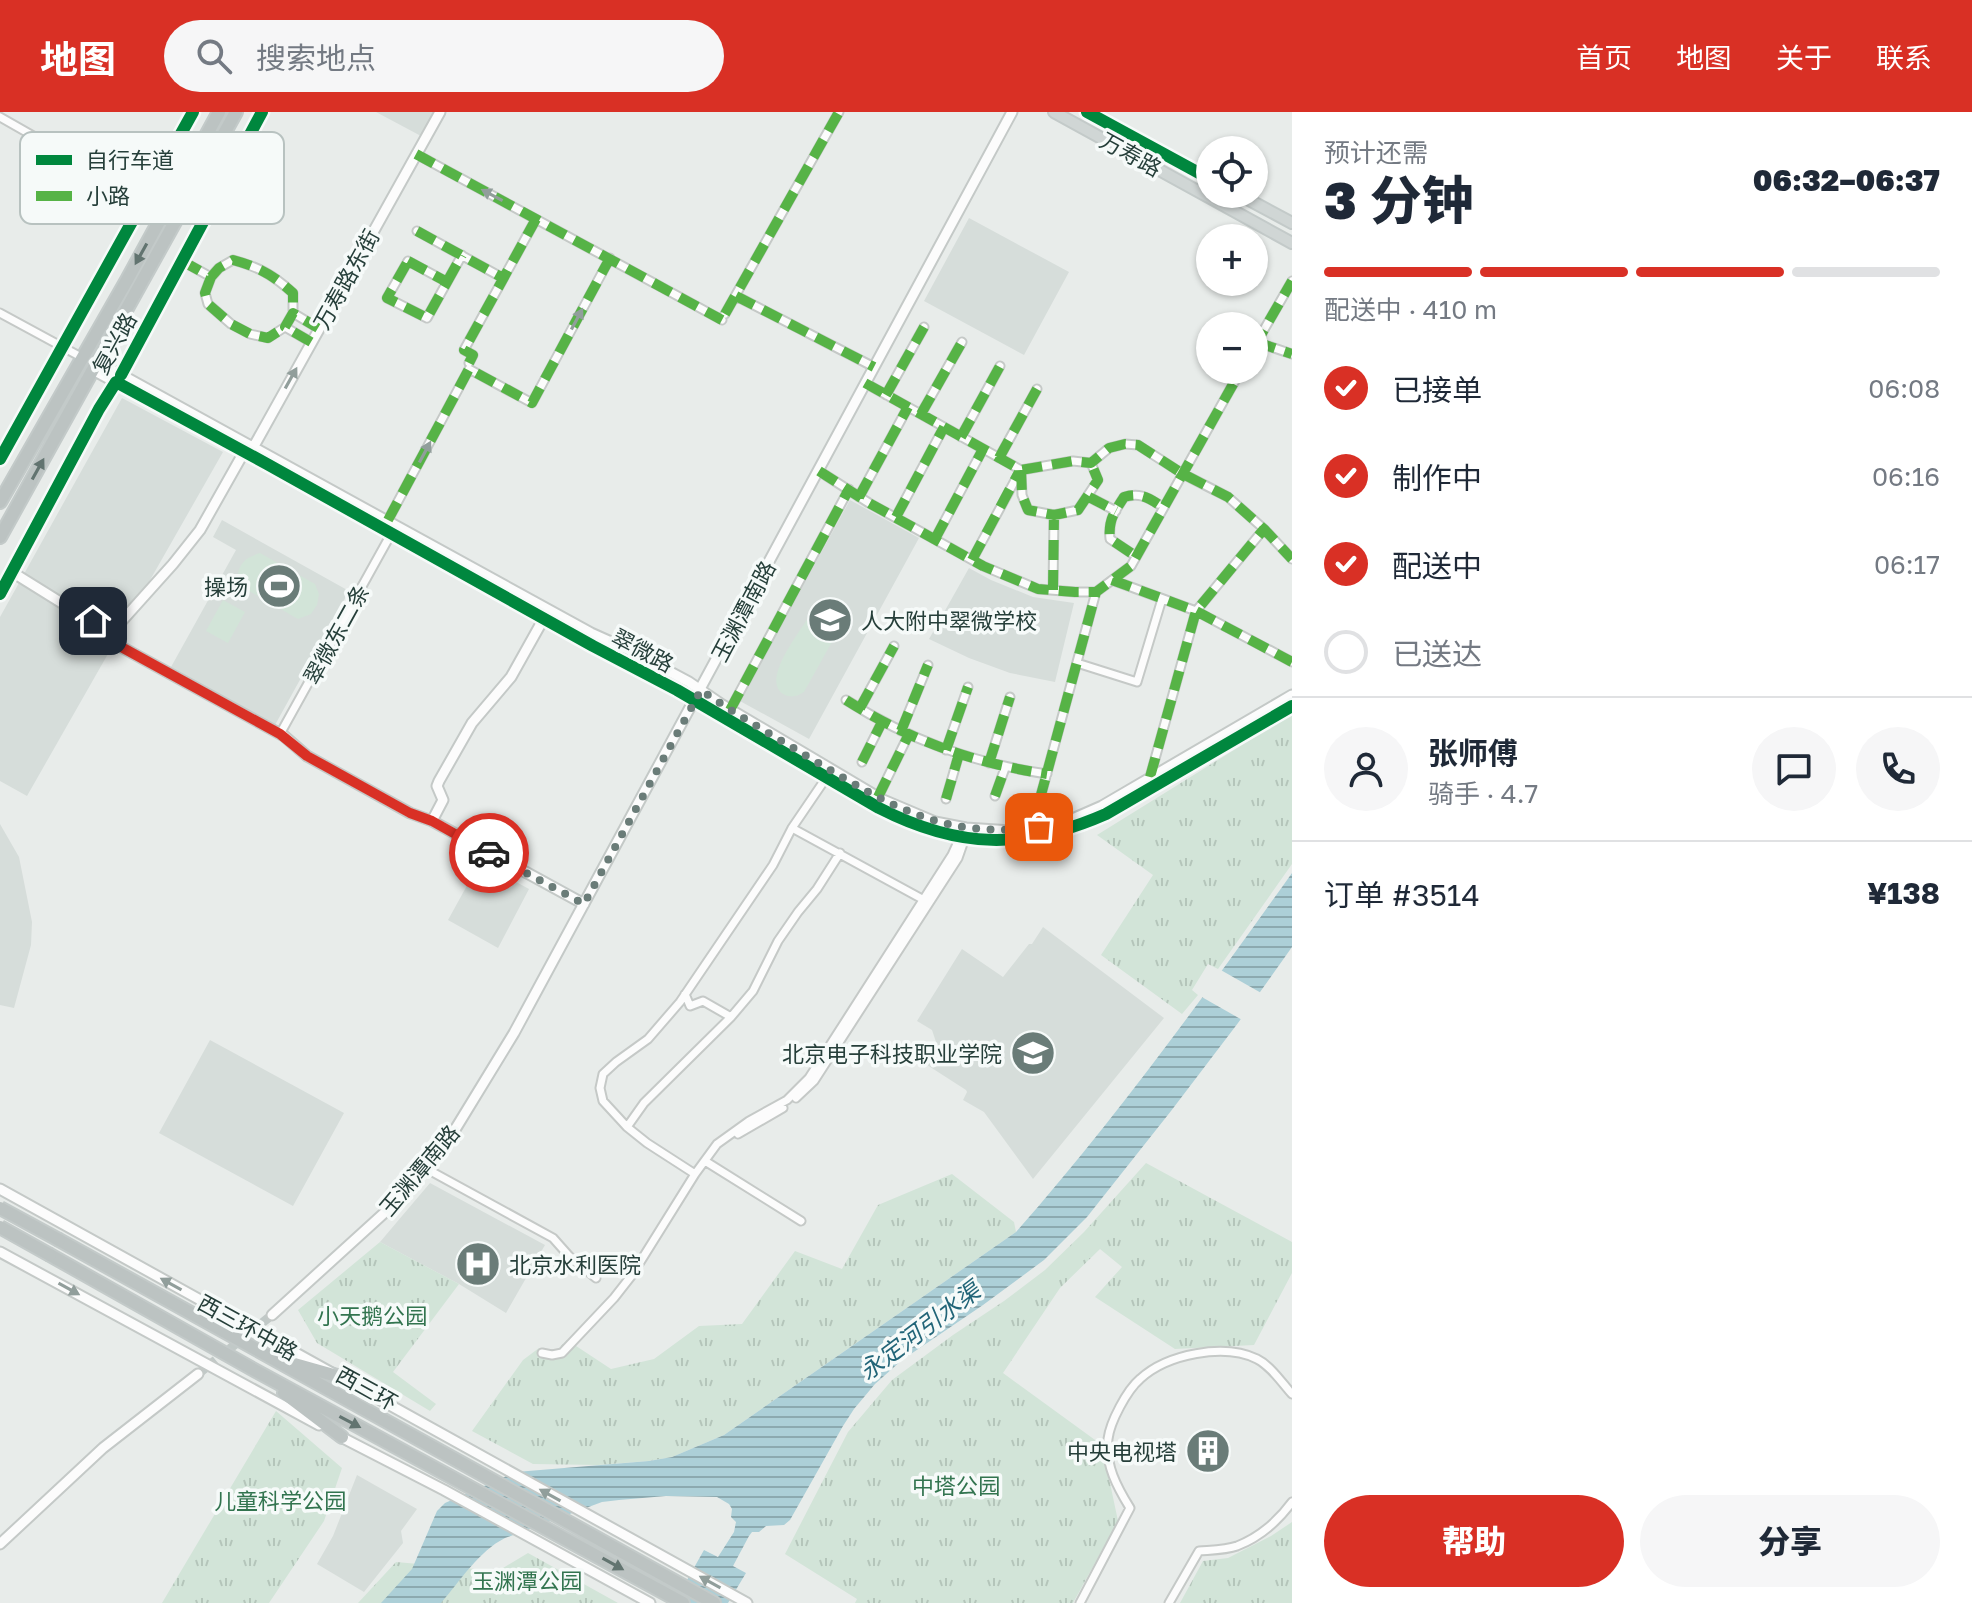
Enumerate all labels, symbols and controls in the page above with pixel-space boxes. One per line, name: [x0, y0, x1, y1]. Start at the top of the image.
search box: [164, 20, 724, 92]
icon: search: [192, 34, 236, 78]
text: 地图: [40, 36, 116, 81]
text: 搜索地点: [256, 40, 376, 76]
text: 首页: [1576, 41, 1632, 74]
text: 地图: [1676, 41, 1732, 74]
text: 关于: [1776, 41, 1832, 74]
text: 联系: [1876, 41, 1932, 74]
street label: 万寿路: [1096, 126, 1166, 182]
legend: [20, 132, 284, 224]
map controls: [1196, 136, 1268, 384]
button: locate: [1196, 136, 1268, 208]
text: 预计还需: [1324, 137, 1428, 168]
text: 自行车道: [86, 146, 174, 173]
text: 06:32–06:37: [1753, 162, 1940, 198]
text: 3 分钟: [1324, 168, 1474, 230]
text: 小路: [86, 182, 130, 209]
one-way arrow: [480, 188, 503, 202]
street label: 万寿路东街: [308, 224, 384, 334]
button: +: [1196, 224, 1268, 296]
one-way arrow: [134, 243, 148, 265]
text: 配送中 · 410 m: [1324, 294, 1497, 325]
street label: 复兴路: [86, 308, 142, 378]
one-way arrow: [570, 308, 583, 331]
button: −: [1196, 312, 1268, 384]
icon: check: [1324, 366, 1368, 410]
one-way arrow: [284, 367, 298, 389]
text: 已接单: [1392, 372, 1482, 408]
text: 06:08: [1868, 373, 1940, 404]
one-way arrow: [418, 440, 431, 463]
icon: check: [1324, 454, 1368, 498]
one-way arrow: [31, 458, 45, 480]
text: 制作中: [1392, 460, 1482, 496]
text: 06:16: [1872, 461, 1940, 492]
icon: check: [1324, 542, 1368, 586]
text: 配送中: [1392, 548, 1482, 584]
text: 06:17: [1874, 549, 1940, 580]
street label: 玉渊潭南路: [705, 556, 781, 666]
sports icon: 操场: [255, 562, 303, 610]
place label: 操场: [204, 573, 248, 600]
street label: 翠微东二条: [298, 579, 374, 689]
pin: [59, 587, 127, 655]
school or university icon: 人大附中翠微学校: [806, 596, 854, 644]
icon: home: [71, 599, 115, 643]
place label: 人大附中翠微学校: [861, 607, 1037, 634]
street label: 翠微路: [608, 623, 678, 677]
text: 已送达: [1392, 636, 1482, 672]
button: person: [1324, 727, 1408, 811]
button: chat: [1752, 727, 1836, 811]
button: phone: [1856, 727, 1940, 811]
text: 张师傅: [1428, 735, 1518, 771]
text: 骑手 · 4.7: [1428, 778, 1538, 809]
pin: [1005, 793, 1073, 861]
icon: bag: [1017, 805, 1061, 849]
courier: [449, 813, 529, 893]
icon: car: [467, 831, 511, 875]
text: ¥138: [1867, 875, 1940, 911]
text: 订单 #3514: [1324, 877, 1480, 913]
school or university icon: 北京电子科技职业学院: [1009, 1029, 1057, 1077]
place label: 北京电子科技职业学院: [782, 1040, 1002, 1067]
street label: 玉渊潭南路: [373, 1119, 465, 1221]
hospital icon: 北京水利医院: [454, 1240, 502, 1288]
place label: 北京水利医院: [509, 1251, 641, 1278]
water label: 永定河引水渠: [853, 1273, 988, 1385]
one-way arrow: [159, 1277, 182, 1291]
one-way arrow: [57, 1282, 80, 1296]
street label: 西三环中路: [193, 1289, 303, 1365]
park label: 小天鹅公园: [317, 1302, 427, 1329]
street label: 西三环: [332, 1360, 402, 1416]
one-way arrow: [338, 1415, 361, 1428]
building icon: 中央电视塔: [1184, 1427, 1232, 1475]
place label: 中央电视塔: [1067, 1438, 1177, 1465]
park label: 中塔公园: [912, 1472, 1000, 1499]
park label: 儿童科学公园: [214, 1487, 346, 1514]
one-way arrow: [539, 1488, 561, 1502]
button: 帮助: [1324, 1495, 1624, 1587]
button: 分享: [1640, 1495, 1940, 1587]
one-way arrow: [602, 1557, 624, 1571]
park label: 玉渊潭公园: [472, 1567, 582, 1594]
one-way arrow: [699, 1576, 721, 1590]

